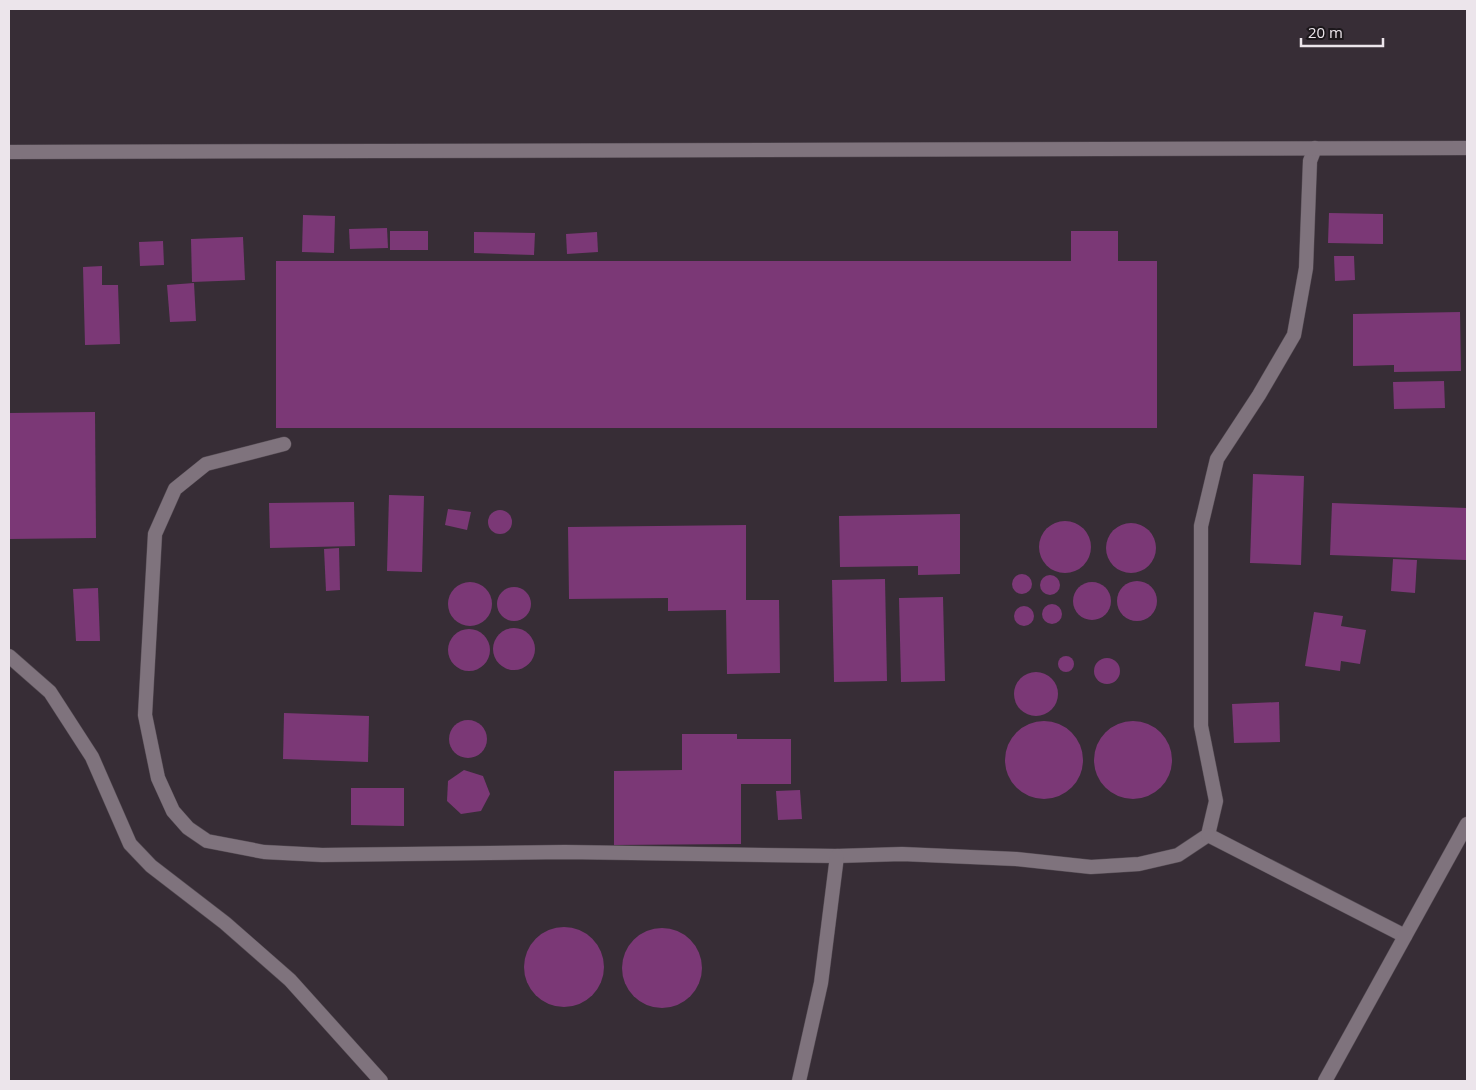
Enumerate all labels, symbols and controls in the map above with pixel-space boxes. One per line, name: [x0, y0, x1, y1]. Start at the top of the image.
scale bar: [1301, 15, 1384, 47]
text: 20 m: [1308, 22, 1343, 42]

